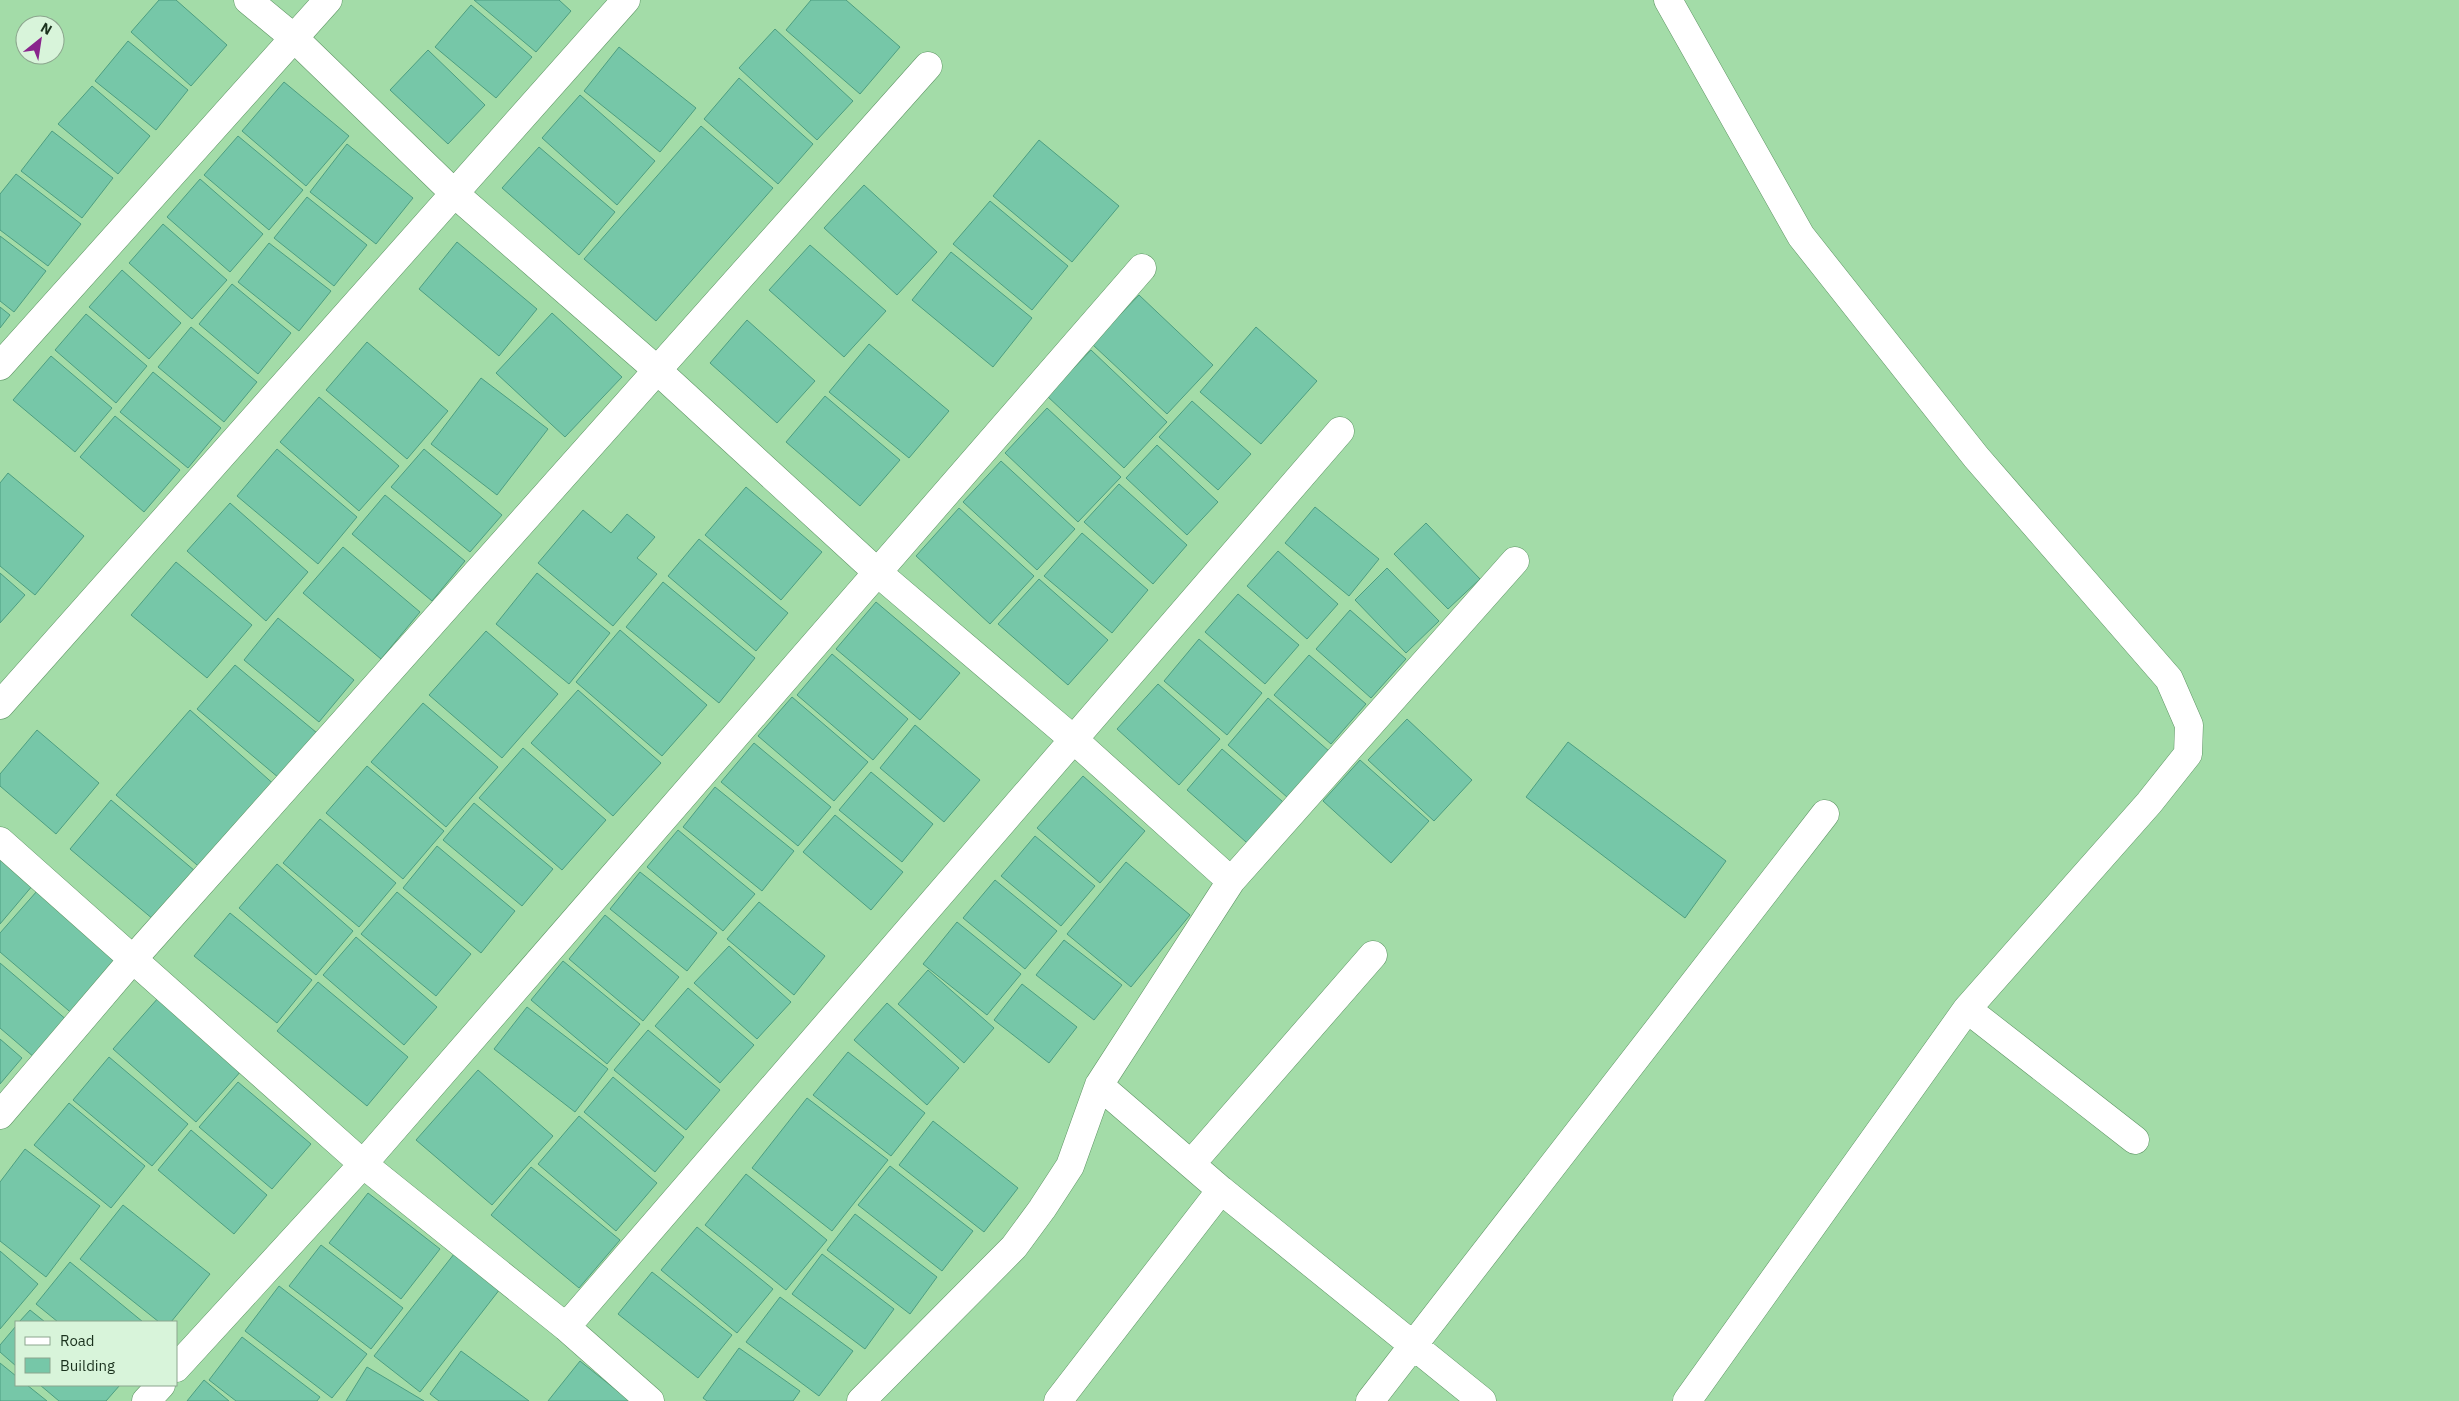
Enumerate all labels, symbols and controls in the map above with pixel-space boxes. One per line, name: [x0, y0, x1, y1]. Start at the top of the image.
north arrow: [15, 15, 65, 65]
text: N: [38, 18, 55, 39]
legend: [15, 1321, 178, 1386]
text: Road: [60, 1331, 95, 1350]
text: Building: [60, 1356, 115, 1375]

